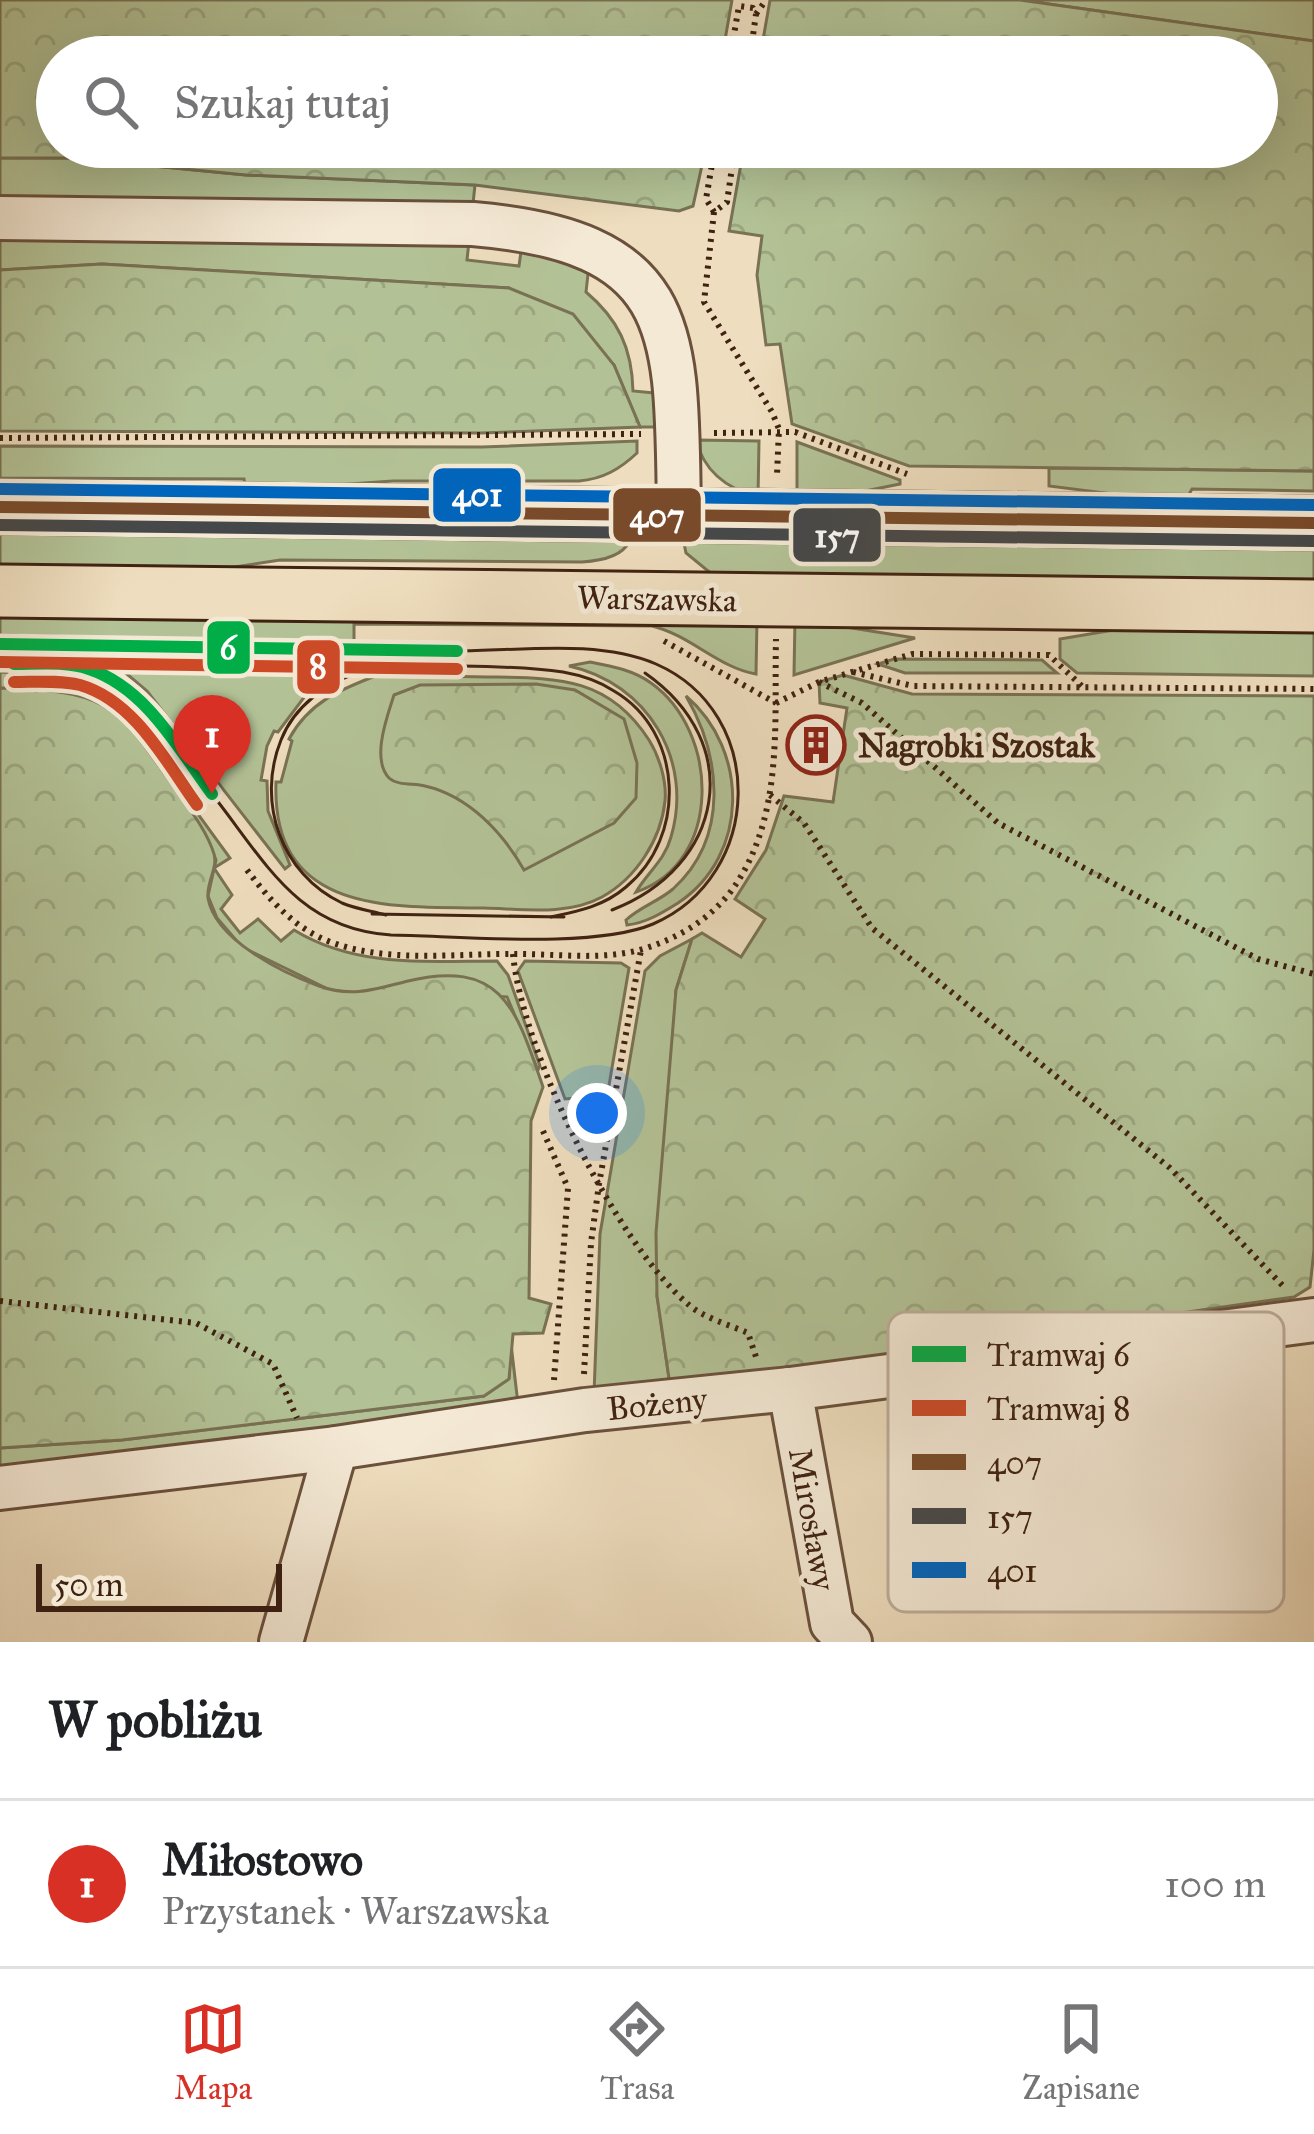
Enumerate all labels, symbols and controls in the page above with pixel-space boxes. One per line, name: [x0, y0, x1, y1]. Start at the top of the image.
search box: [36, 36, 1278, 168]
icon: search: [78, 69, 144, 135]
text: Szukaj tutaj: [174, 75, 391, 130]
line badge: 401: [431, 466, 523, 524]
text: 401: [452, 475, 502, 515]
line badge: 407: [611, 486, 703, 544]
text: 407: [629, 496, 685, 536]
line badge: 157: [791, 506, 883, 564]
text: 157: [814, 516, 860, 556]
street label: Warszawska: [577, 578, 737, 620]
line badge: 6: [205, 619, 252, 676]
text: 6: [220, 628, 239, 668]
line badge: 8: [295, 638, 342, 696]
text: 8: [309, 647, 327, 687]
pin: 1: [173, 695, 251, 794]
building icon: Nagrobki Szostak: [785, 714, 847, 776]
place label: Nagrobki Szostak: [858, 726, 1096, 766]
your location: [567, 1083, 627, 1143]
legend: [888, 1312, 1284, 1612]
text: Tramwaj 6: [987, 1335, 1131, 1375]
street label: Bożeny: [605, 1379, 710, 1429]
text: Tramwaj 8: [987, 1389, 1131, 1429]
text: 407: [987, 1443, 1042, 1483]
street label: Mirosławy: [780, 1445, 844, 1594]
text: 157: [987, 1497, 1033, 1537]
text: 401: [987, 1551, 1037, 1591]
scale bar: [36, 1558, 282, 1611]
text: 50 m: [54, 1565, 123, 1605]
text: W pobliżu: [48, 1689, 262, 1751]
text: Miłostowo: [162, 1832, 363, 1887]
text: 1: [79, 1860, 95, 1908]
text: 100 m: [1164, 1860, 1266, 1908]
text: Przystanek · Warszawska: [162, 1887, 549, 1935]
tab: Mapa: [174, 1996, 252, 2108]
tab: Trasa: [600, 1996, 674, 2108]
tab: Zapisane: [1022, 1996, 1140, 2108]

